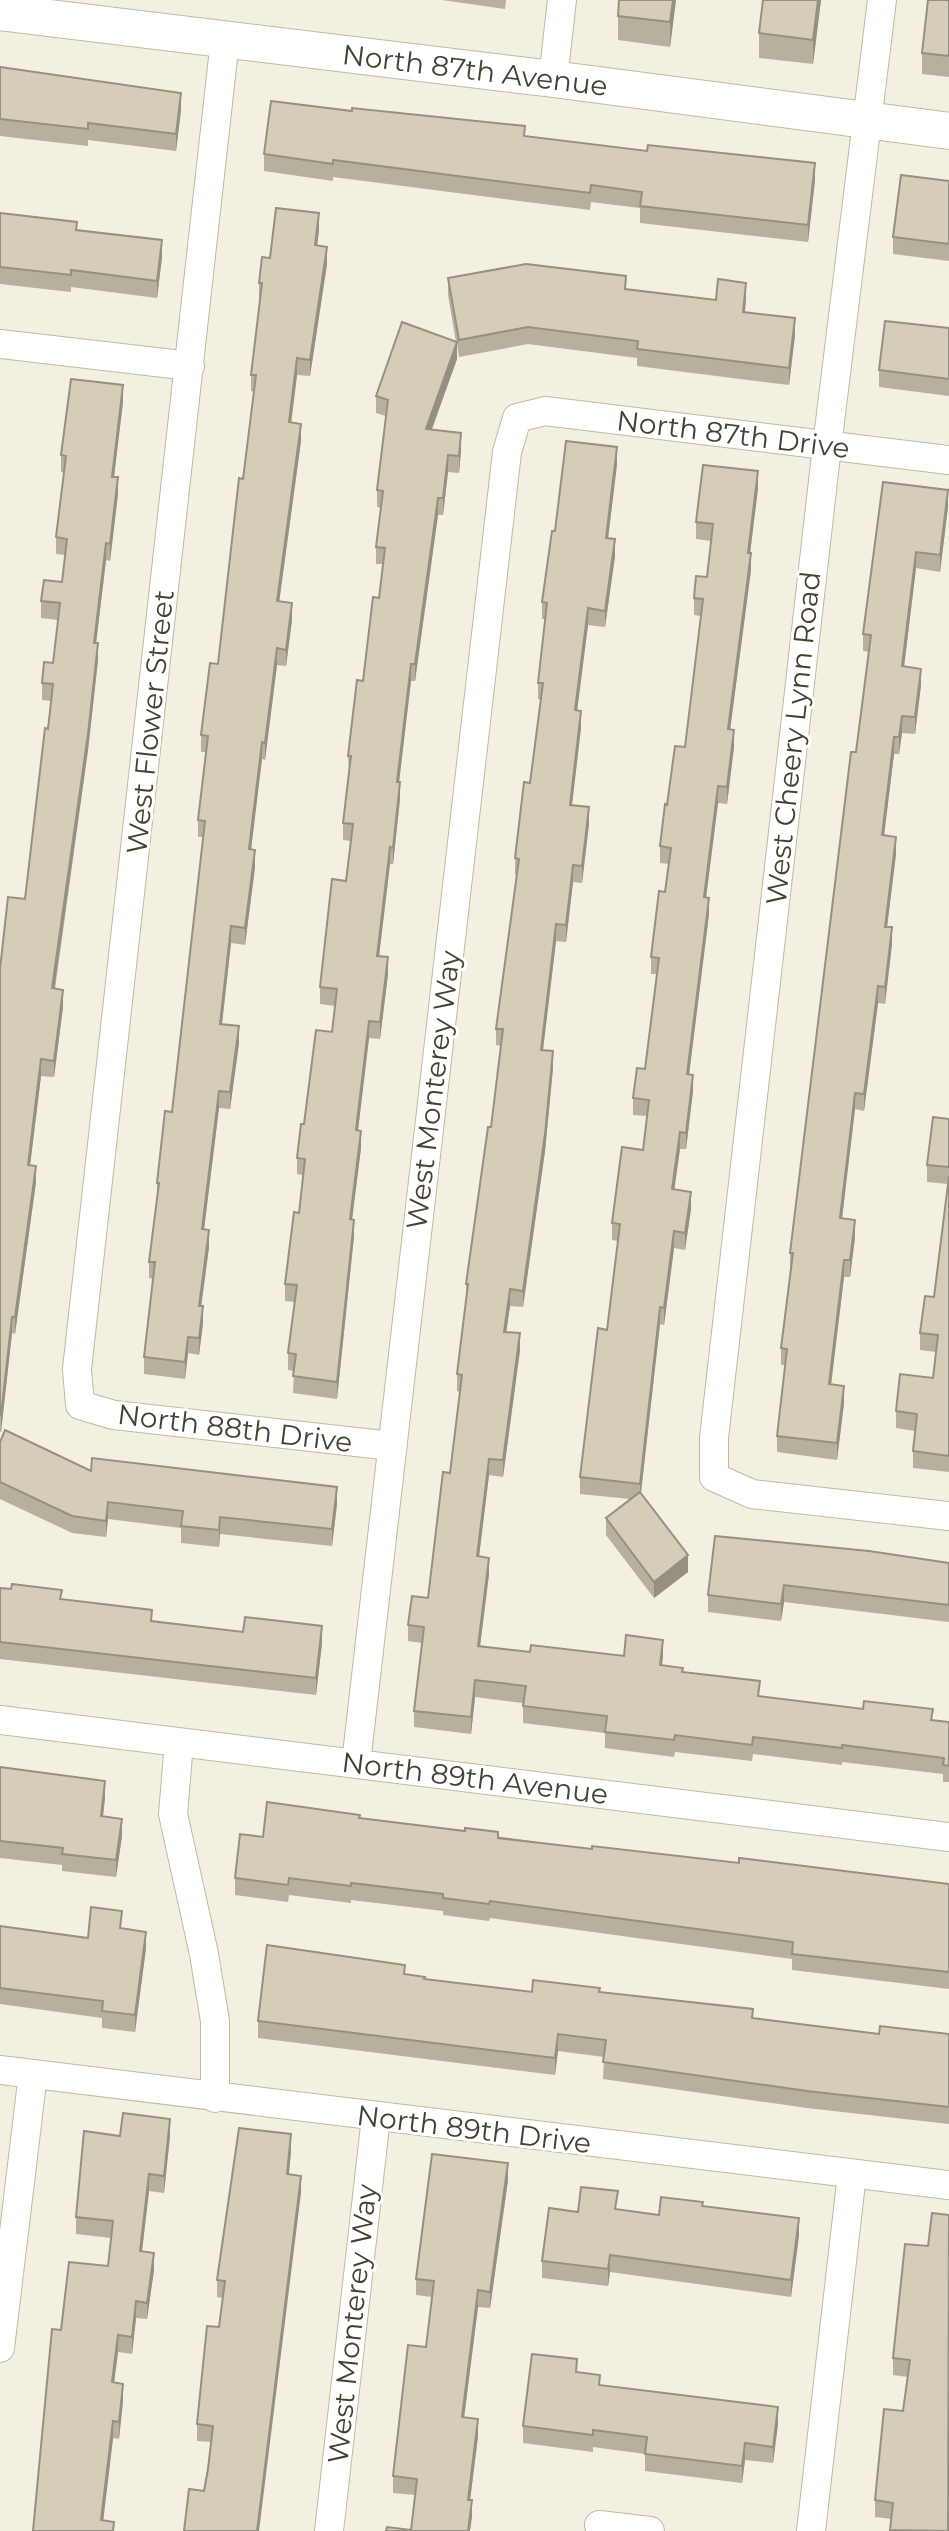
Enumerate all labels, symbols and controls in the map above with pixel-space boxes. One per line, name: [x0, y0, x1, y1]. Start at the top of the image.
street label: North 87th Avenue: [341, 37, 609, 103]
street label: North 87th Drive: [615, 403, 851, 465]
street label: West Cheery Lynn Road: [759, 570, 827, 906]
street label: West Flower Street: [119, 588, 181, 856]
street label: West Monterey Way: [399, 948, 467, 1231]
street label: North 88th Drive: [116, 1397, 354, 1459]
street label: North 89th Avenue: [340, 1745, 610, 1811]
street label: North 89th Drive: [355, 2098, 593, 2160]
street label: West Monterey Way: [320, 2182, 384, 2465]

